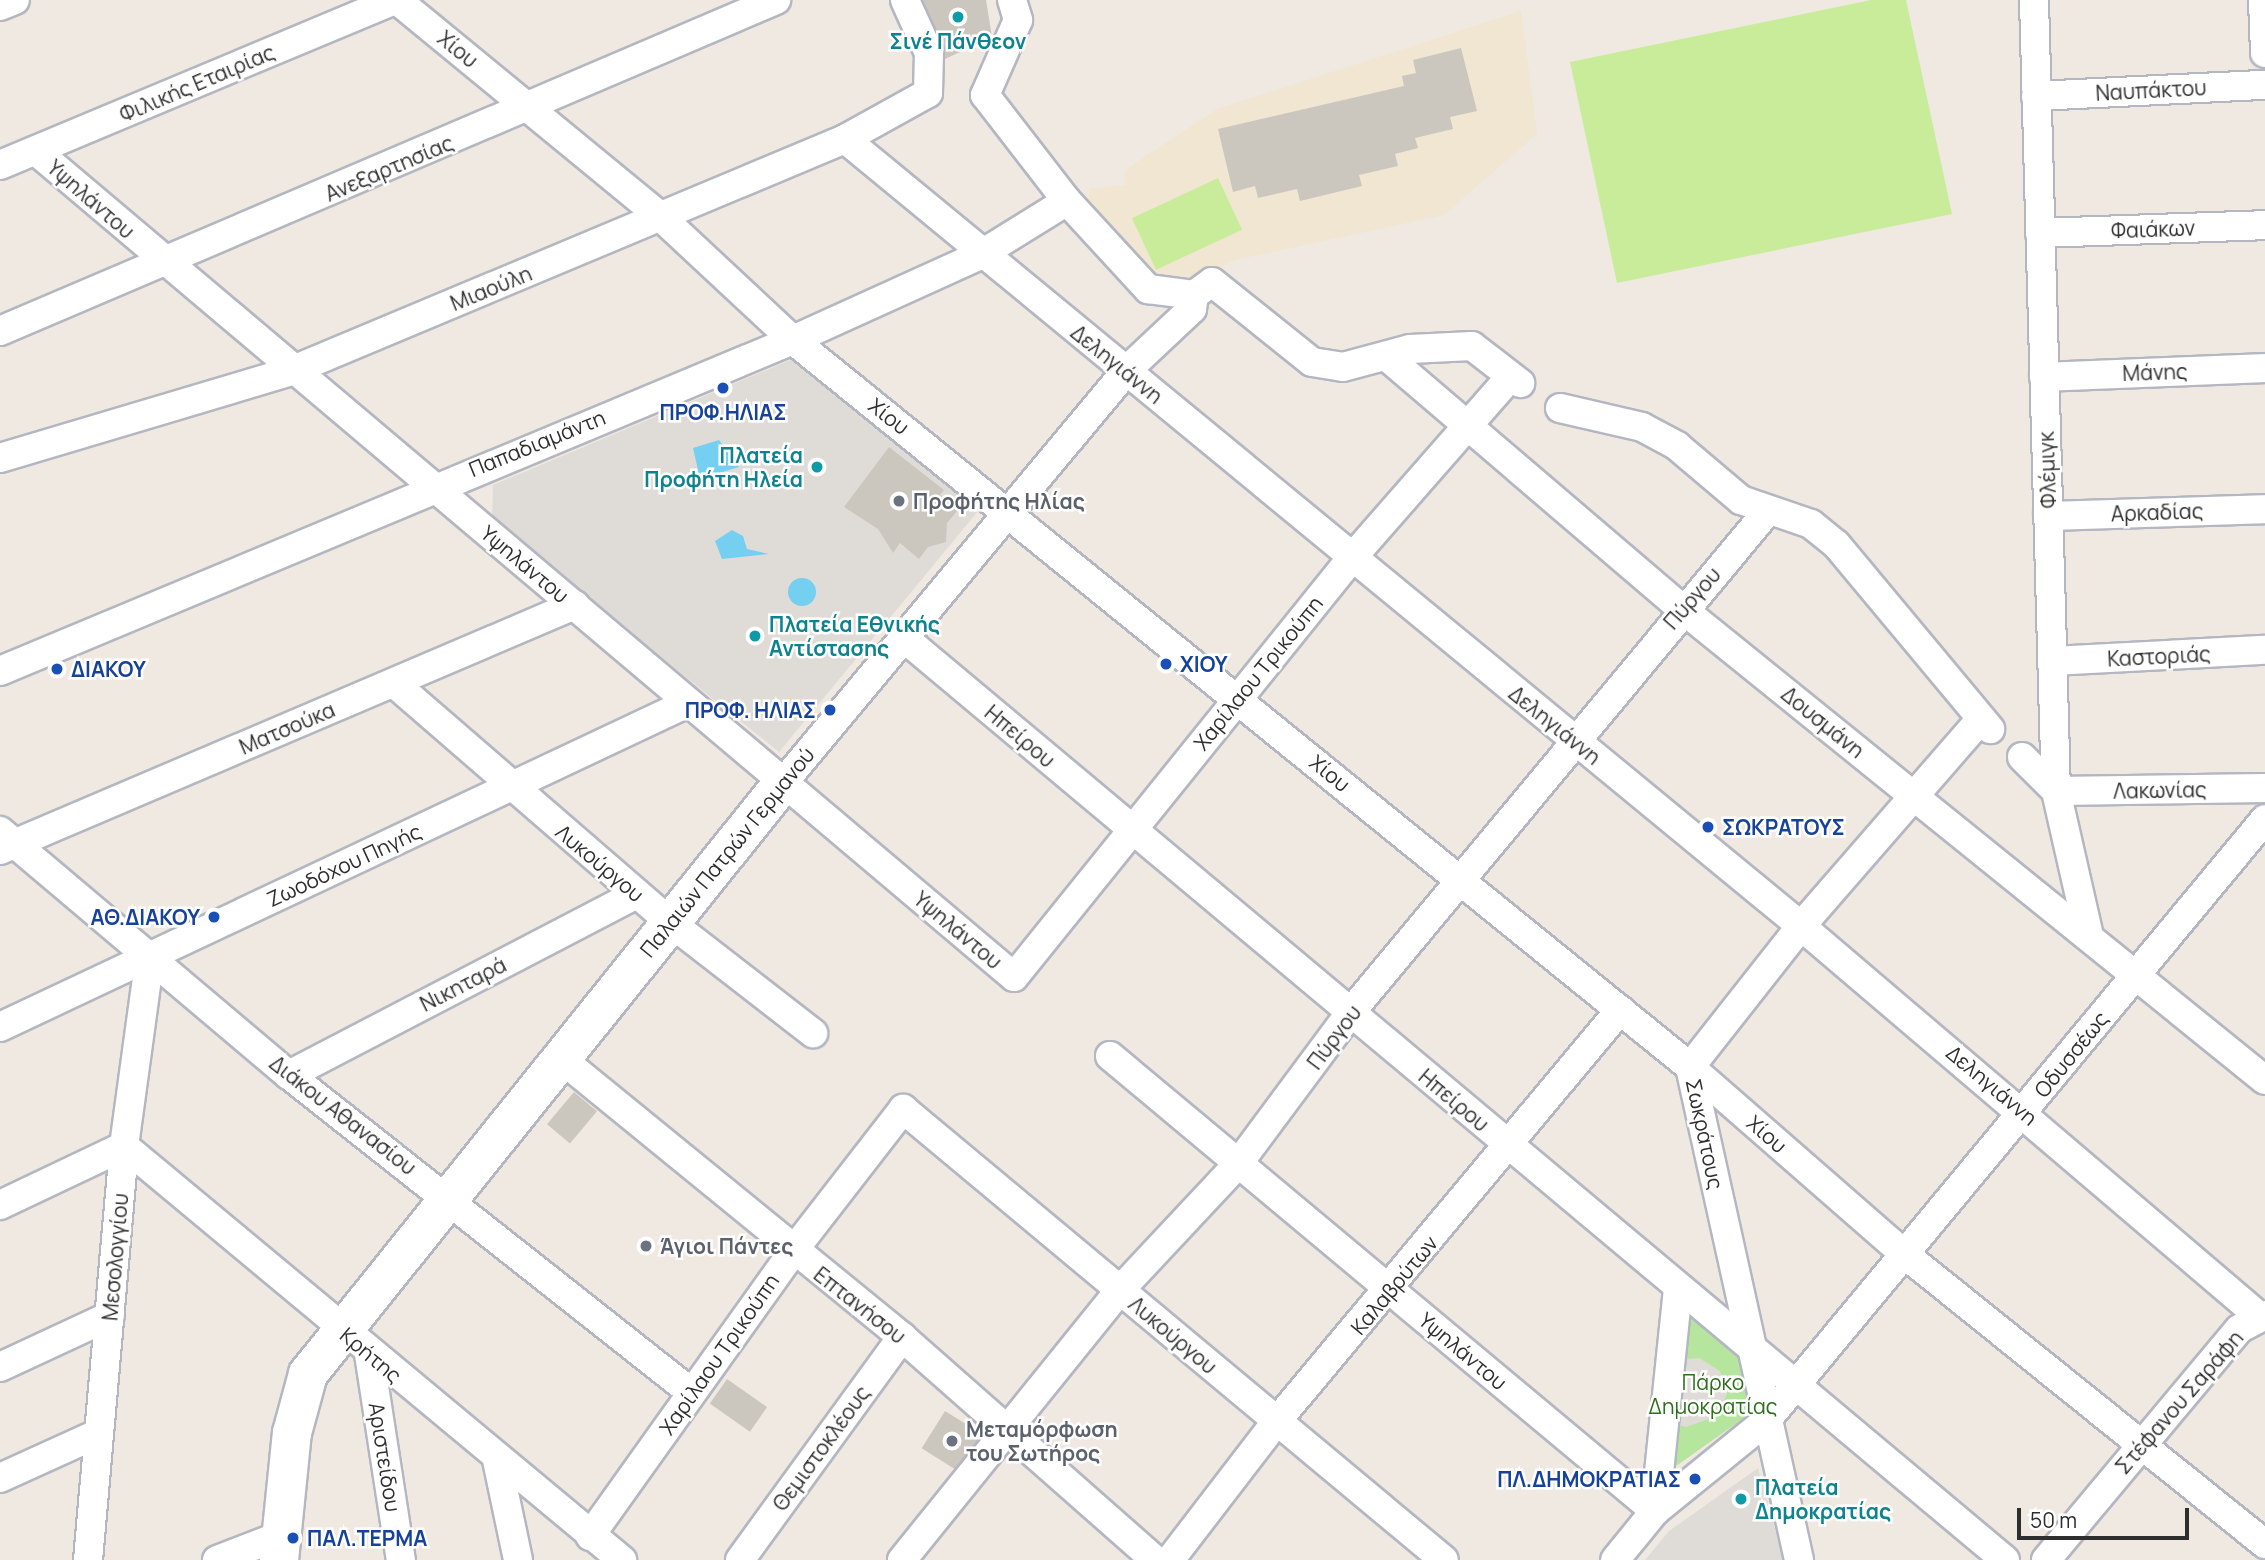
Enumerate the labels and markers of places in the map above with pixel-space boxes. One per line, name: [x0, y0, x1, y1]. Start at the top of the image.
marker: Σινέ Πάνθεον: [950, 9, 966, 25]
place label: Σινέ Πάνθεον: [890, 28, 1026, 54]
marker: ΠΡΟΦ.ΗΛΙΑΣ: [715, 380, 731, 396]
place label: ΠΡΟΦ.ΗΛΙΑΣ: [659, 399, 787, 425]
place label: Πλατεία Προφήτη Ηλεία: [644, 442, 803, 492]
marker: Πλατεία Προφήτη Ηλεία: [809, 459, 825, 475]
place label: Προφήτης Ηλίας: [913, 488, 1085, 514]
marker: Προφήτης Ηλίας: [891, 493, 907, 509]
place label: Πλατεία Εθνικής Αντίστασης: [769, 611, 940, 661]
marker: Πλατεία Εθνικής Αντίστασης: [747, 628, 763, 644]
place label: ΧΙΟΥ: [1180, 651, 1228, 677]
place label: ΔΙΑΚΟΥ: [71, 656, 146, 682]
marker: ΧΙΟΥ: [1158, 656, 1174, 672]
marker: ΔΙΑΚΟΥ: [49, 661, 65, 677]
place label: ΠΡΟΦ. ΗΛΙΑΣ: [685, 697, 816, 723]
marker: ΠΡΟΦ. ΗΛΙΑΣ: [822, 702, 838, 718]
place label: ΣΩΚΡΑΤΟΥΣ: [1722, 814, 1845, 840]
marker: ΣΩΚΡΑΤΟΥΣ: [1700, 819, 1716, 835]
place label: ΑΘ.ΔΙΑΚΟΥ: [90, 904, 200, 930]
marker: ΑΘ.ΔΙΑΚΟΥ: [206, 909, 222, 925]
place label: Άγιοι Πάντες: [660, 1233, 793, 1259]
marker: Άγιοι Πάντες: [638, 1238, 654, 1254]
place label: Μεταμόρφωση του Σωτήρος: [966, 1416, 1118, 1466]
marker: Μεταμόρφωση του Σωτήρος: [944, 1433, 960, 1449]
place label: ΠΛ.ΔΗΜΟΚΡΑΤΙΑΣ: [1497, 1466, 1681, 1492]
marker: ΠΛ.ΔΗΜΟΚΡΑΤΙΑΣ: [1687, 1471, 1703, 1487]
place label: Πλατεία Δημοκρατίας: [1755, 1474, 1891, 1524]
marker: Πλατεία Δημοκρατίας: [1733, 1491, 1749, 1507]
place label: ΠΑΛ.ΤΕΡΜΑ: [307, 1525, 427, 1551]
marker: ΠΑΛ.ΤΕΡΜΑ: [285, 1530, 301, 1546]

